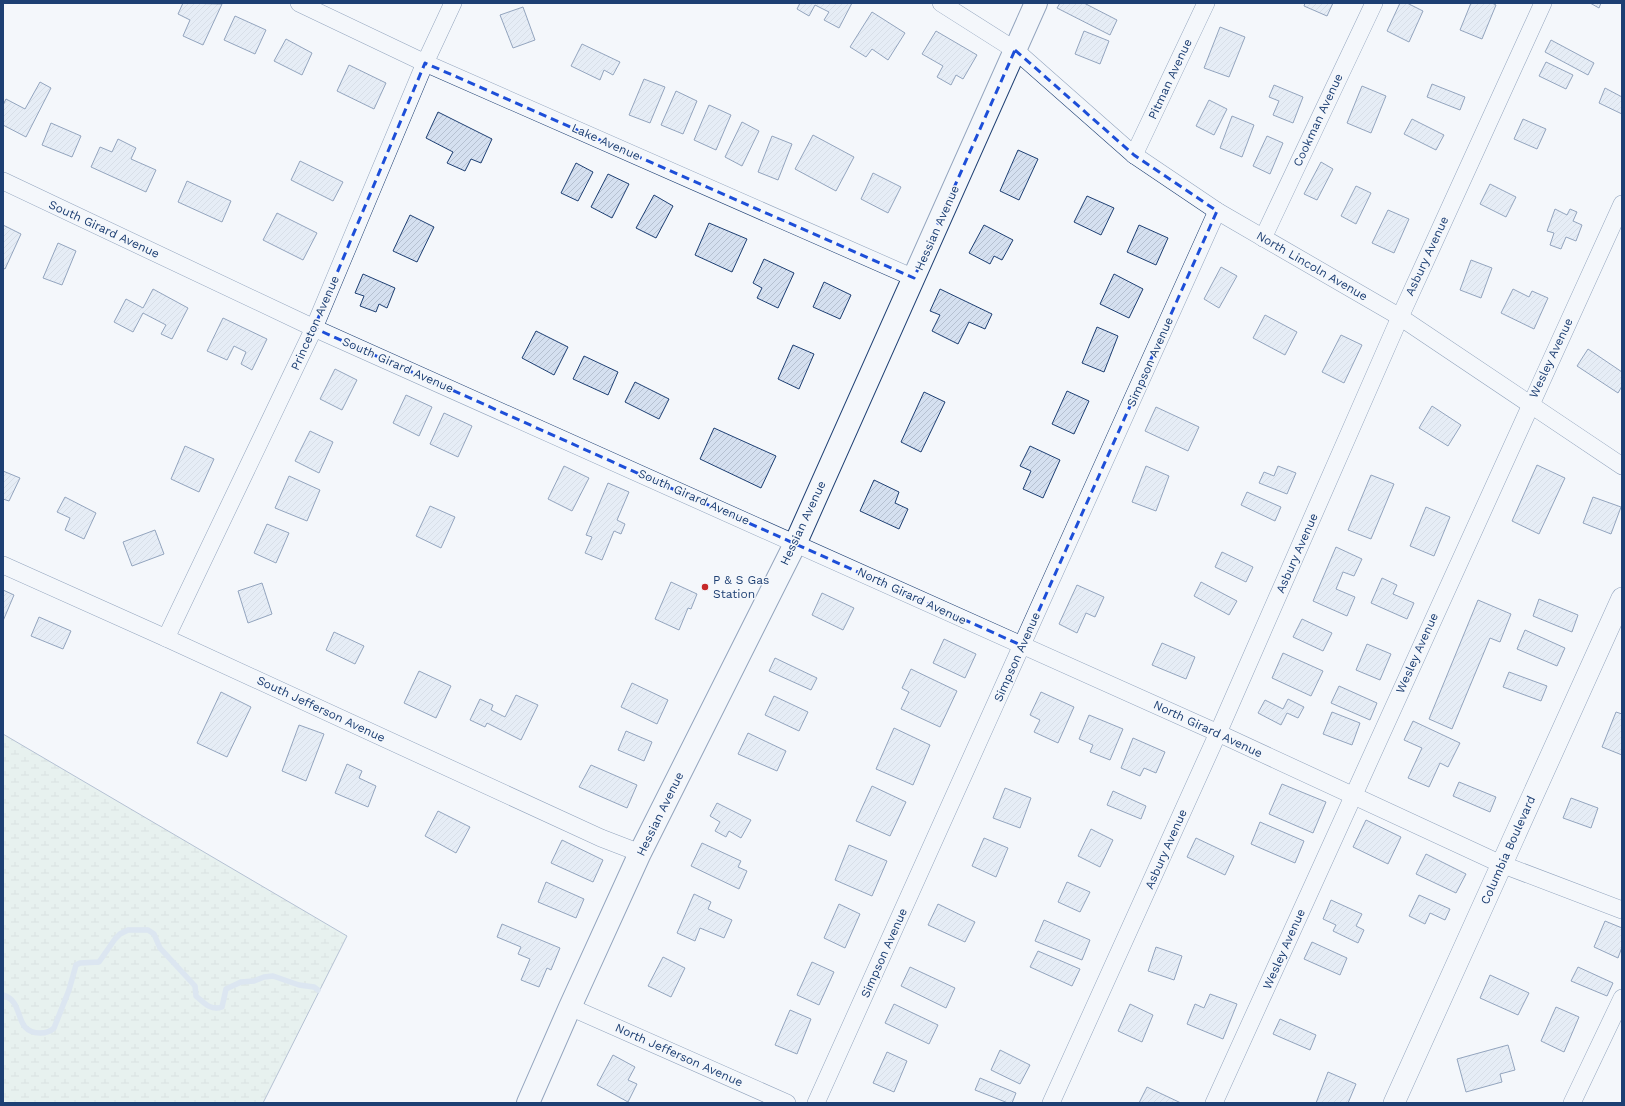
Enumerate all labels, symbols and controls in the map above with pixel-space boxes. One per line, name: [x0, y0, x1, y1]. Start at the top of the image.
street label: Pitman Avenue: [1145, 36, 1195, 122]
street label: Cookman Avenue: [1290, 71, 1346, 169]
street label: Lake Avenue: [570, 121, 643, 163]
street label: Hessian Avenue: [912, 183, 962, 273]
street label: South Girard Avenue: [46, 197, 162, 261]
street label: Asbury Avenue: [1402, 214, 1452, 298]
street label: North Lincoln Avenue: [1254, 228, 1370, 304]
street label: Princeton Avenue: [288, 273, 342, 372]
street label: Simpson Avenue: [1124, 315, 1176, 409]
street label: Wesley Avenue: [1526, 316, 1576, 400]
street label: South Girard Avenue: [340, 334, 456, 396]
street label: South Girard Avenue: [636, 466, 752, 528]
street label: Hessian Avenue: [777, 478, 829, 568]
street label: Asbury Avenue: [1273, 511, 1321, 595]
street label: North Girard Avenue: [855, 565, 969, 627]
place label: P & S Gas Station: [713, 573, 769, 601]
marker: P & S Gas Station: [700, 582, 710, 592]
street label: Simpson Avenue: [991, 610, 1043, 704]
street label: Wesley Avenue: [1393, 611, 1441, 695]
street label: South Jefferson Avenue: [255, 673, 387, 745]
street label: North Girard Avenue: [1151, 698, 1265, 760]
street label: Hessian Avenue: [634, 770, 686, 858]
street label: Columbia Boulevard: [1478, 794, 1538, 906]
street label: Asbury Avenue: [1142, 807, 1190, 891]
street label: Simpson Avenue: [858, 906, 910, 1000]
street label: Wesley Avenue: [1260, 907, 1308, 991]
street label: North Jefferson Avenue: [613, 1021, 745, 1090]

